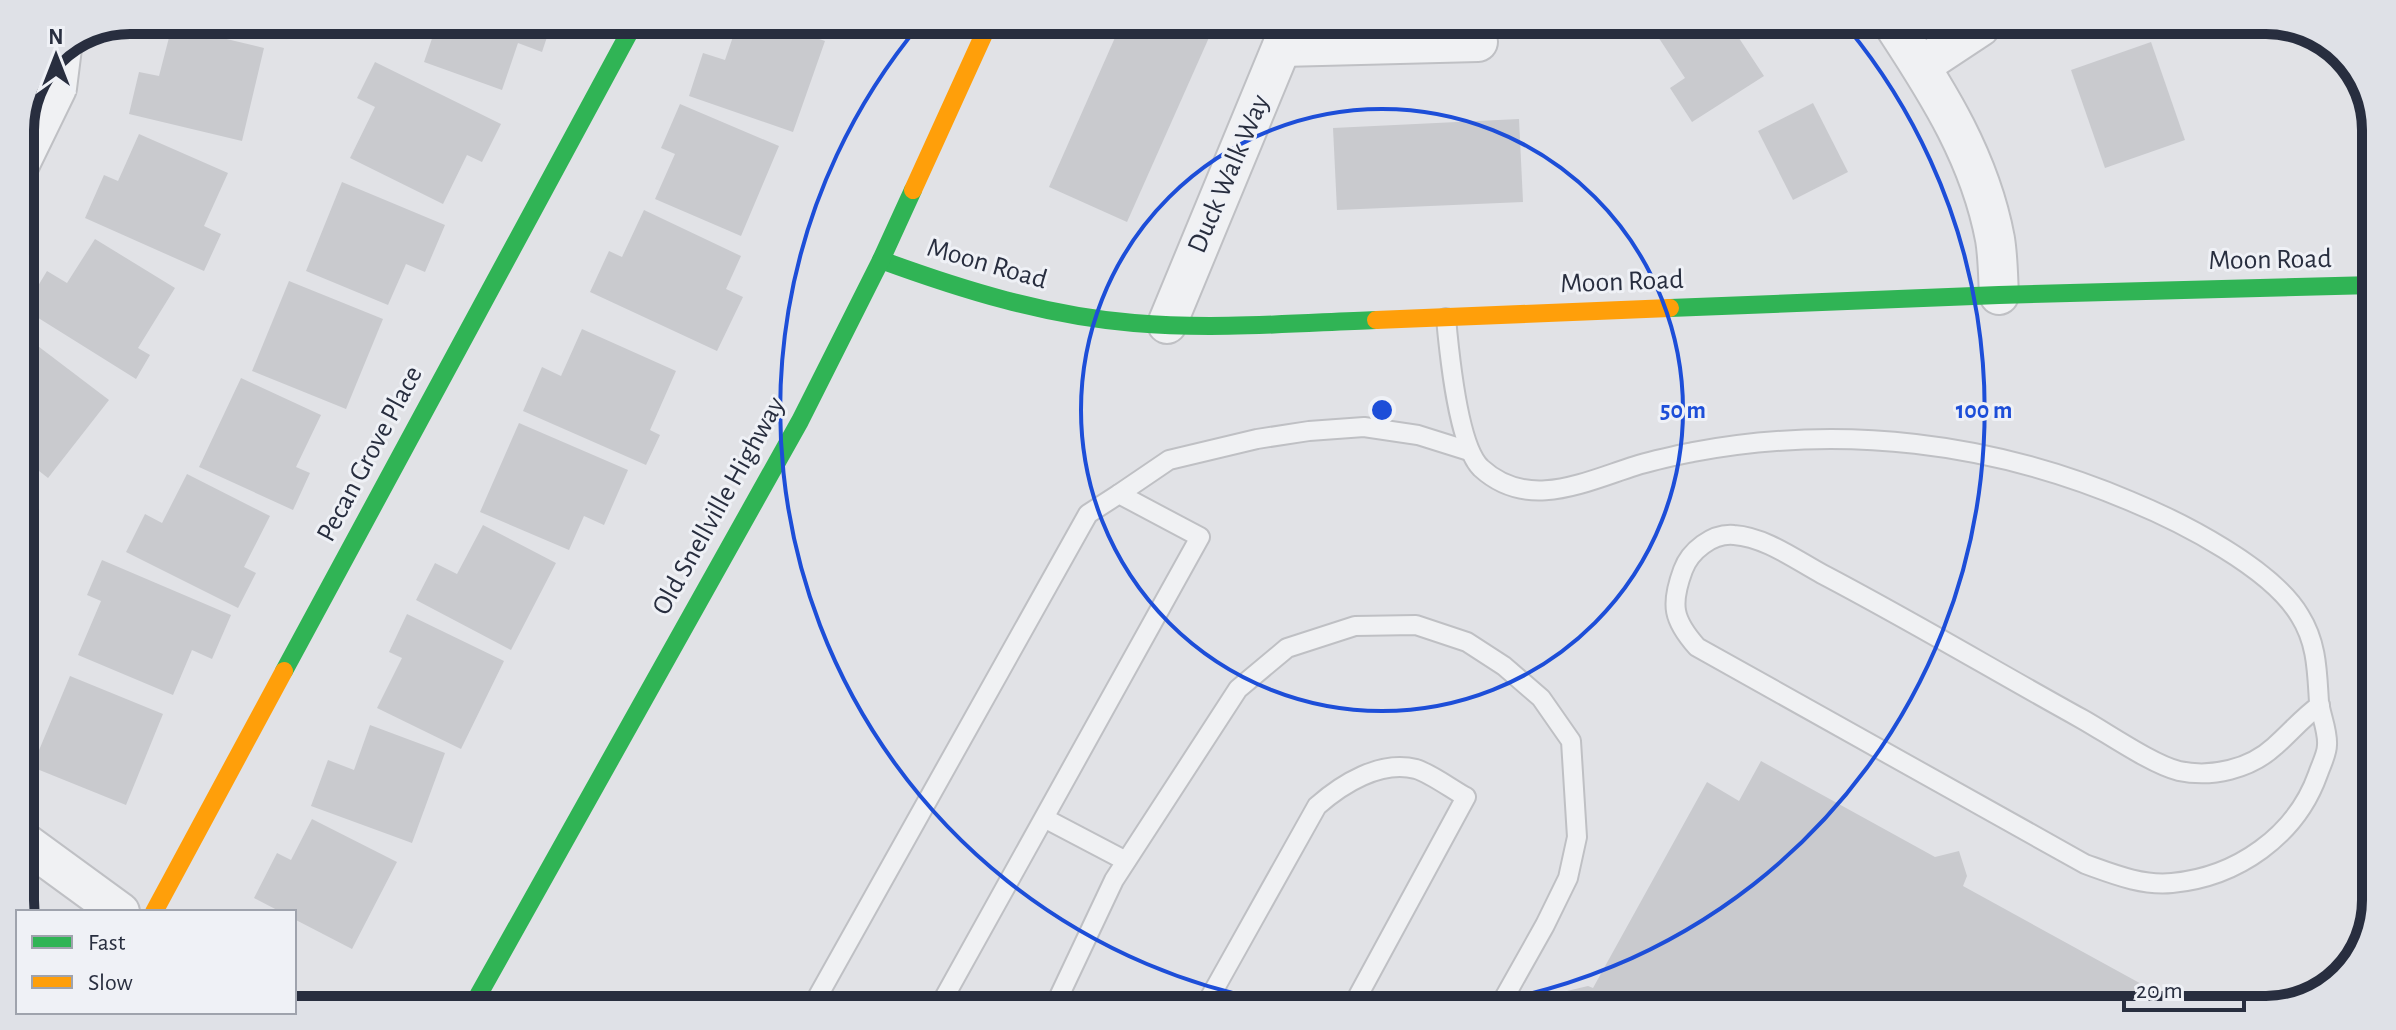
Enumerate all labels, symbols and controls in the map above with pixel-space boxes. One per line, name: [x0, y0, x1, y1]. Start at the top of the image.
north arrow: [16, 16, 96, 96]
text: N: [48, 26, 64, 48]
street label: Duck Walk Way: [1183, 91, 1275, 257]
street label: Moon Road: [924, 234, 1050, 294]
street label: Moon Road: [2208, 245, 2332, 275]
street label: Moon Road: [1560, 266, 1684, 298]
street label: Pecan Grove Place: [312, 362, 428, 546]
street label: Old Snellville Highway: [647, 392, 791, 620]
centre of rings: [1368, 396, 1396, 424]
text: 50 m: [1660, 399, 1706, 423]
text: 100 m: [1956, 399, 2012, 423]
legend: [16, 910, 296, 1014]
text: Fast: [88, 931, 126, 955]
scale bar: [2124, 962, 2244, 1012]
text: Slow: [88, 971, 133, 995]
text: 20 m: [2136, 979, 2183, 1003]

